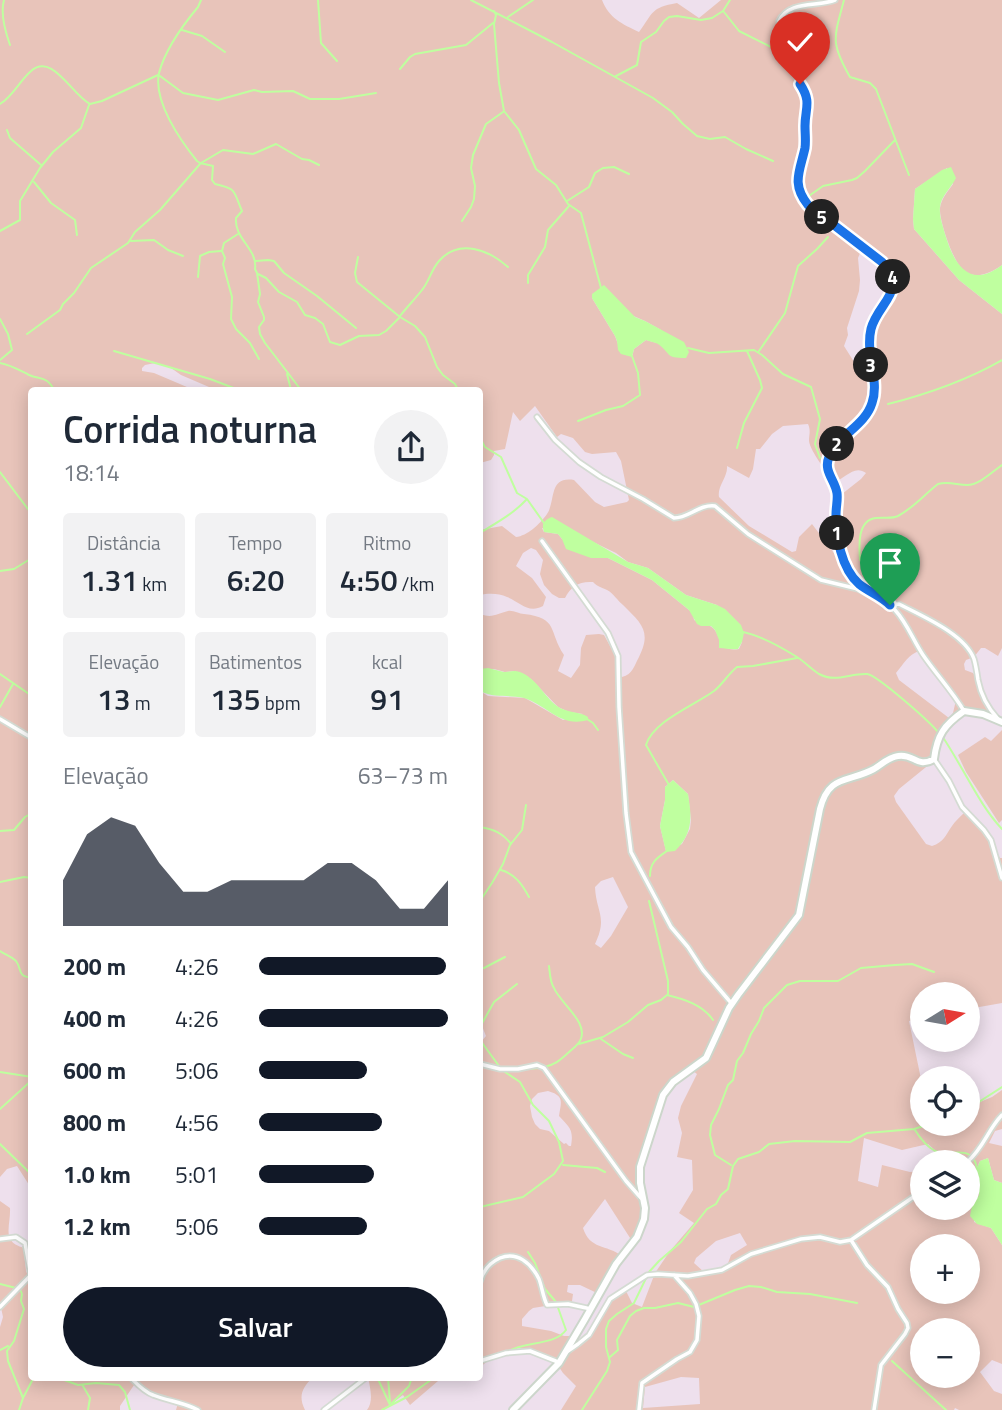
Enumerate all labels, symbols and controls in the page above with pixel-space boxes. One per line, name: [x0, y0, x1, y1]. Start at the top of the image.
pin: [770, 12.0, 830, 84]
icon: check: [781, 23, 819, 61]
pin: 5: [804, 200, 840, 234]
text: 5: [816, 202, 827, 231]
pin: 4: [876, 260, 910, 294]
text: 4: [887, 262, 898, 291]
pin: 3: [854, 348, 888, 382]
text: 3: [865, 350, 876, 379]
text: Corrida noturna: [63, 400, 317, 458]
button: share: [374, 410, 448, 484]
pin: 2: [820, 426, 854, 462]
text: 2: [831, 429, 842, 458]
text: 18:14: [63, 455, 120, 490]
pin: 1: [820, 516, 854, 550]
text: 1: [831, 518, 842, 547]
text: Distância: [87, 528, 161, 557]
text: Tempo: [229, 528, 282, 557]
text: Ritmo: [363, 528, 411, 557]
pin: [860, 533, 920, 605]
icon: arrive: [871, 544, 909, 582]
text: 1.31: [80, 557, 138, 603]
text: 6:20: [227, 557, 284, 603]
text: 4:50: [340, 557, 397, 603]
text: km: [138, 569, 167, 598]
text: /km: [397, 569, 434, 598]
text: Elevação: [88, 647, 159, 676]
text: Batimentos: [209, 647, 302, 676]
text: kcal: [372, 647, 403, 676]
text: 13: [97, 676, 131, 722]
text: 135: [210, 676, 261, 722]
text: 91: [370, 676, 404, 722]
text: m: [131, 688, 151, 717]
text: bpm: [261, 688, 301, 717]
text: Elevação: [63, 758, 149, 793]
text: 63–73 m: [358, 758, 448, 793]
text: 200 m: [63, 949, 126, 984]
text: 4:26: [175, 949, 219, 984]
north arrow: [910, 982, 980, 1052]
map controls: [910, 982, 980, 1388]
text: 400 m: [63, 1001, 126, 1036]
text: 4:26: [175, 1001, 219, 1036]
text: 600 m: [63, 1053, 126, 1088]
text: 5:06: [175, 1053, 219, 1088]
button: locate: [910, 1066, 980, 1136]
text: 800 m: [63, 1105, 126, 1140]
text: 4:56: [175, 1105, 219, 1140]
button: layers: [910, 1150, 980, 1220]
text: 1.0 km: [63, 1157, 131, 1192]
text: 5:01: [175, 1157, 219, 1192]
text: 1.2 km: [63, 1209, 131, 1244]
text: 5:06: [175, 1209, 219, 1244]
button: +: [910, 1234, 980, 1304]
button: Salvar: [63, 1287, 448, 1367]
button: −: [910, 1318, 980, 1388]

